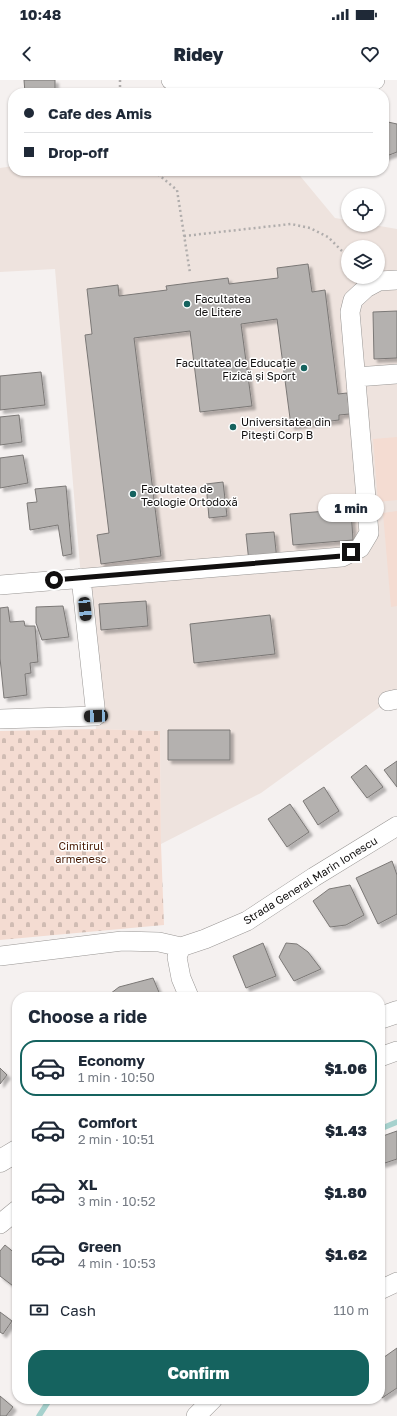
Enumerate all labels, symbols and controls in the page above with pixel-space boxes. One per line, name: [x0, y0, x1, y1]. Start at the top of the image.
text: 10:48: [20, 5, 61, 23]
icon: back: [16, 43, 38, 65]
text: Ridey: [173, 43, 224, 65]
icon: heart: [359, 43, 381, 65]
text: Cafe des Amis: [48, 104, 152, 122]
text: Drop-off: [48, 143, 108, 161]
map controls: [341, 188, 385, 284]
button: locate: [341, 188, 385, 232]
button: layers: [341, 240, 385, 284]
place label: Facultatea de Litere: [195, 292, 251, 318]
marker: Facultatea de Litere: [182, 299, 192, 309]
place label: Facultatea de Educație Fizică și Sport: [175, 356, 296, 383]
marker: Facultatea de Educație Fizică și Sport: [299, 363, 309, 373]
place label: Universitatea din Pitești Corp B: [241, 415, 331, 442]
marker: Universitatea din Pitești Corp B: [228, 422, 238, 432]
place label: Facultatea de Teologie Ortodoxă: [141, 482, 238, 508]
marker: Facultatea de Teologie Ortodoxă: [128, 489, 138, 499]
callout: 1 min: [318, 494, 384, 522]
text: 1 min: [334, 500, 368, 516]
route end: [342, 543, 360, 561]
route start: [45, 571, 63, 589]
car: [78, 596, 92, 622]
car: [84, 710, 108, 722]
street label: Strada General Marin Ionescu: [241, 833, 379, 927]
park label: Cimitirul armenesc: [55, 839, 107, 865]
text: Choose a ride: [28, 1005, 147, 1027]
icon: car: [30, 1050, 66, 1086]
text: Economy: [78, 1051, 145, 1069]
text: $1.06: [324, 1059, 367, 1077]
text: 1 min · 10:50: [78, 1069, 155, 1085]
icon: car: [30, 1112, 66, 1148]
text: Comfort: [78, 1113, 137, 1131]
text: $1.43: [325, 1121, 367, 1139]
text: 2 min · 10:51: [78, 1131, 154, 1147]
icon: car: [30, 1174, 66, 1210]
text: XL: [78, 1175, 97, 1193]
text: $1.80: [324, 1183, 367, 1201]
text: 3 min · 10:52: [78, 1193, 156, 1209]
icon: car: [30, 1236, 66, 1272]
text: Green: [78, 1237, 121, 1255]
text: $1.62: [325, 1245, 367, 1263]
text: 4 min · 10:53: [78, 1255, 156, 1271]
icon: cash: [28, 1299, 50, 1321]
text: Cash: [60, 1301, 96, 1319]
text: 110 m: [334, 1302, 369, 1318]
button: Confirm: [28, 1350, 369, 1396]

